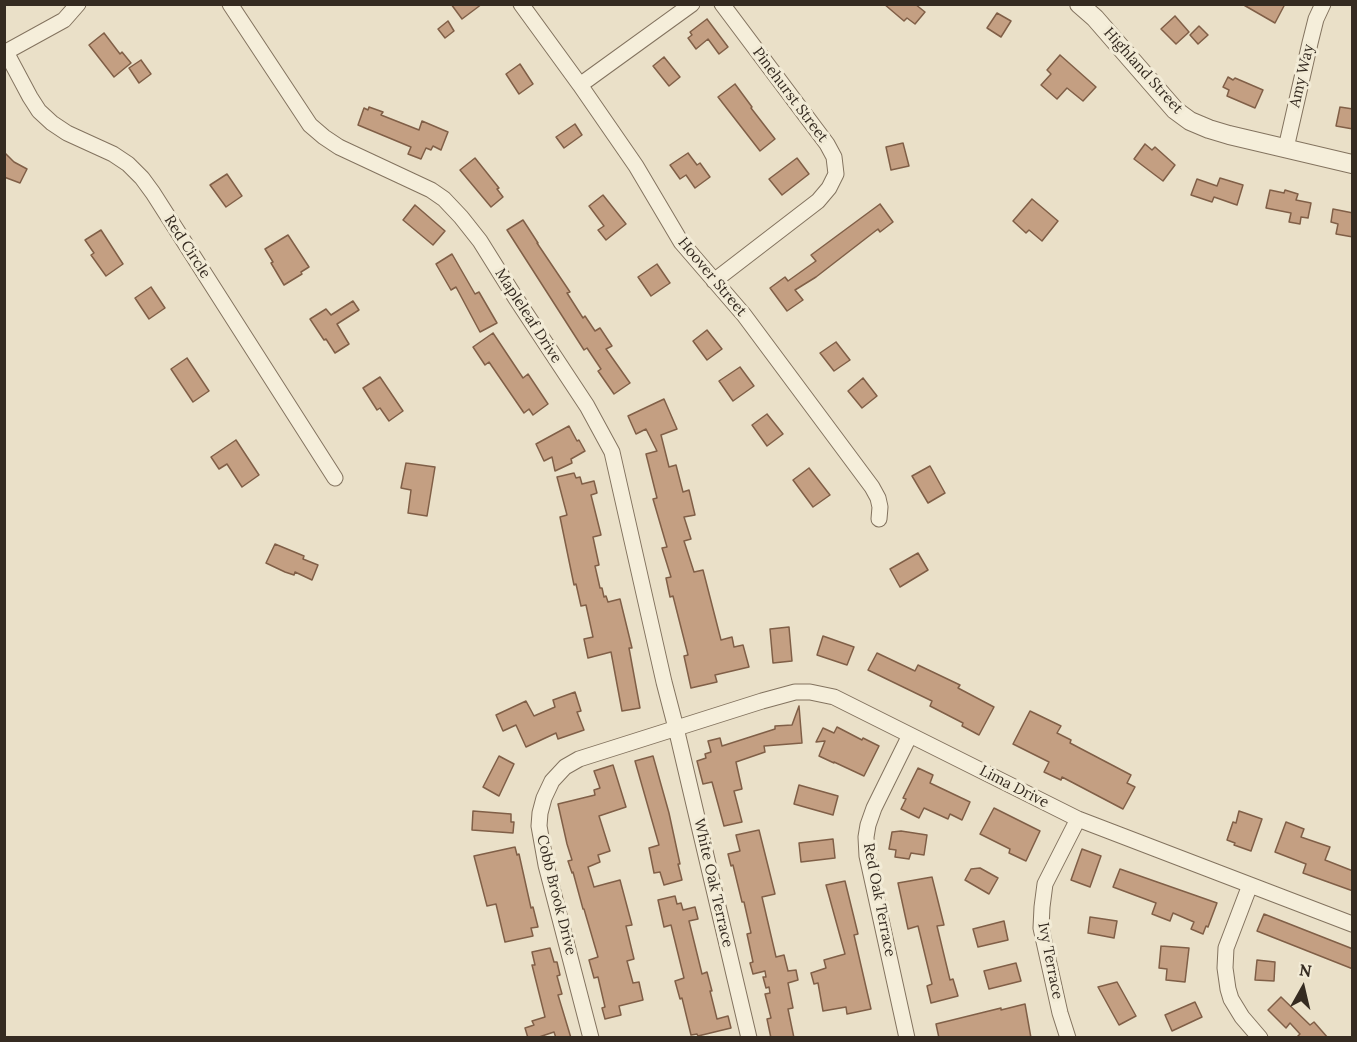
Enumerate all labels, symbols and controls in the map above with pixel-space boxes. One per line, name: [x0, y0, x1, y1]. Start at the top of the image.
street label: Highland Street: [1100, 24, 1186, 118]
street label: Amy Way: [1286, 43, 1318, 109]
street label: Pinehurst Street: [748, 44, 832, 146]
street label: Red Circle: [160, 212, 214, 282]
street label: Hoover Street: [674, 234, 750, 320]
street label: Mapleleaf Drive: [491, 265, 565, 367]
street label: Lima Drive: [976, 762, 1052, 812]
street label: White Oak Terrace: [689, 817, 737, 949]
street label: Cobb Brook Drive: [532, 833, 580, 957]
street label: Red Oak Terrace: [859, 842, 899, 958]
street label: Ivy Terrace: [1034, 921, 1066, 1001]
north arrow: [1273, 958, 1333, 1018]
text: N: [1298, 959, 1313, 981]

